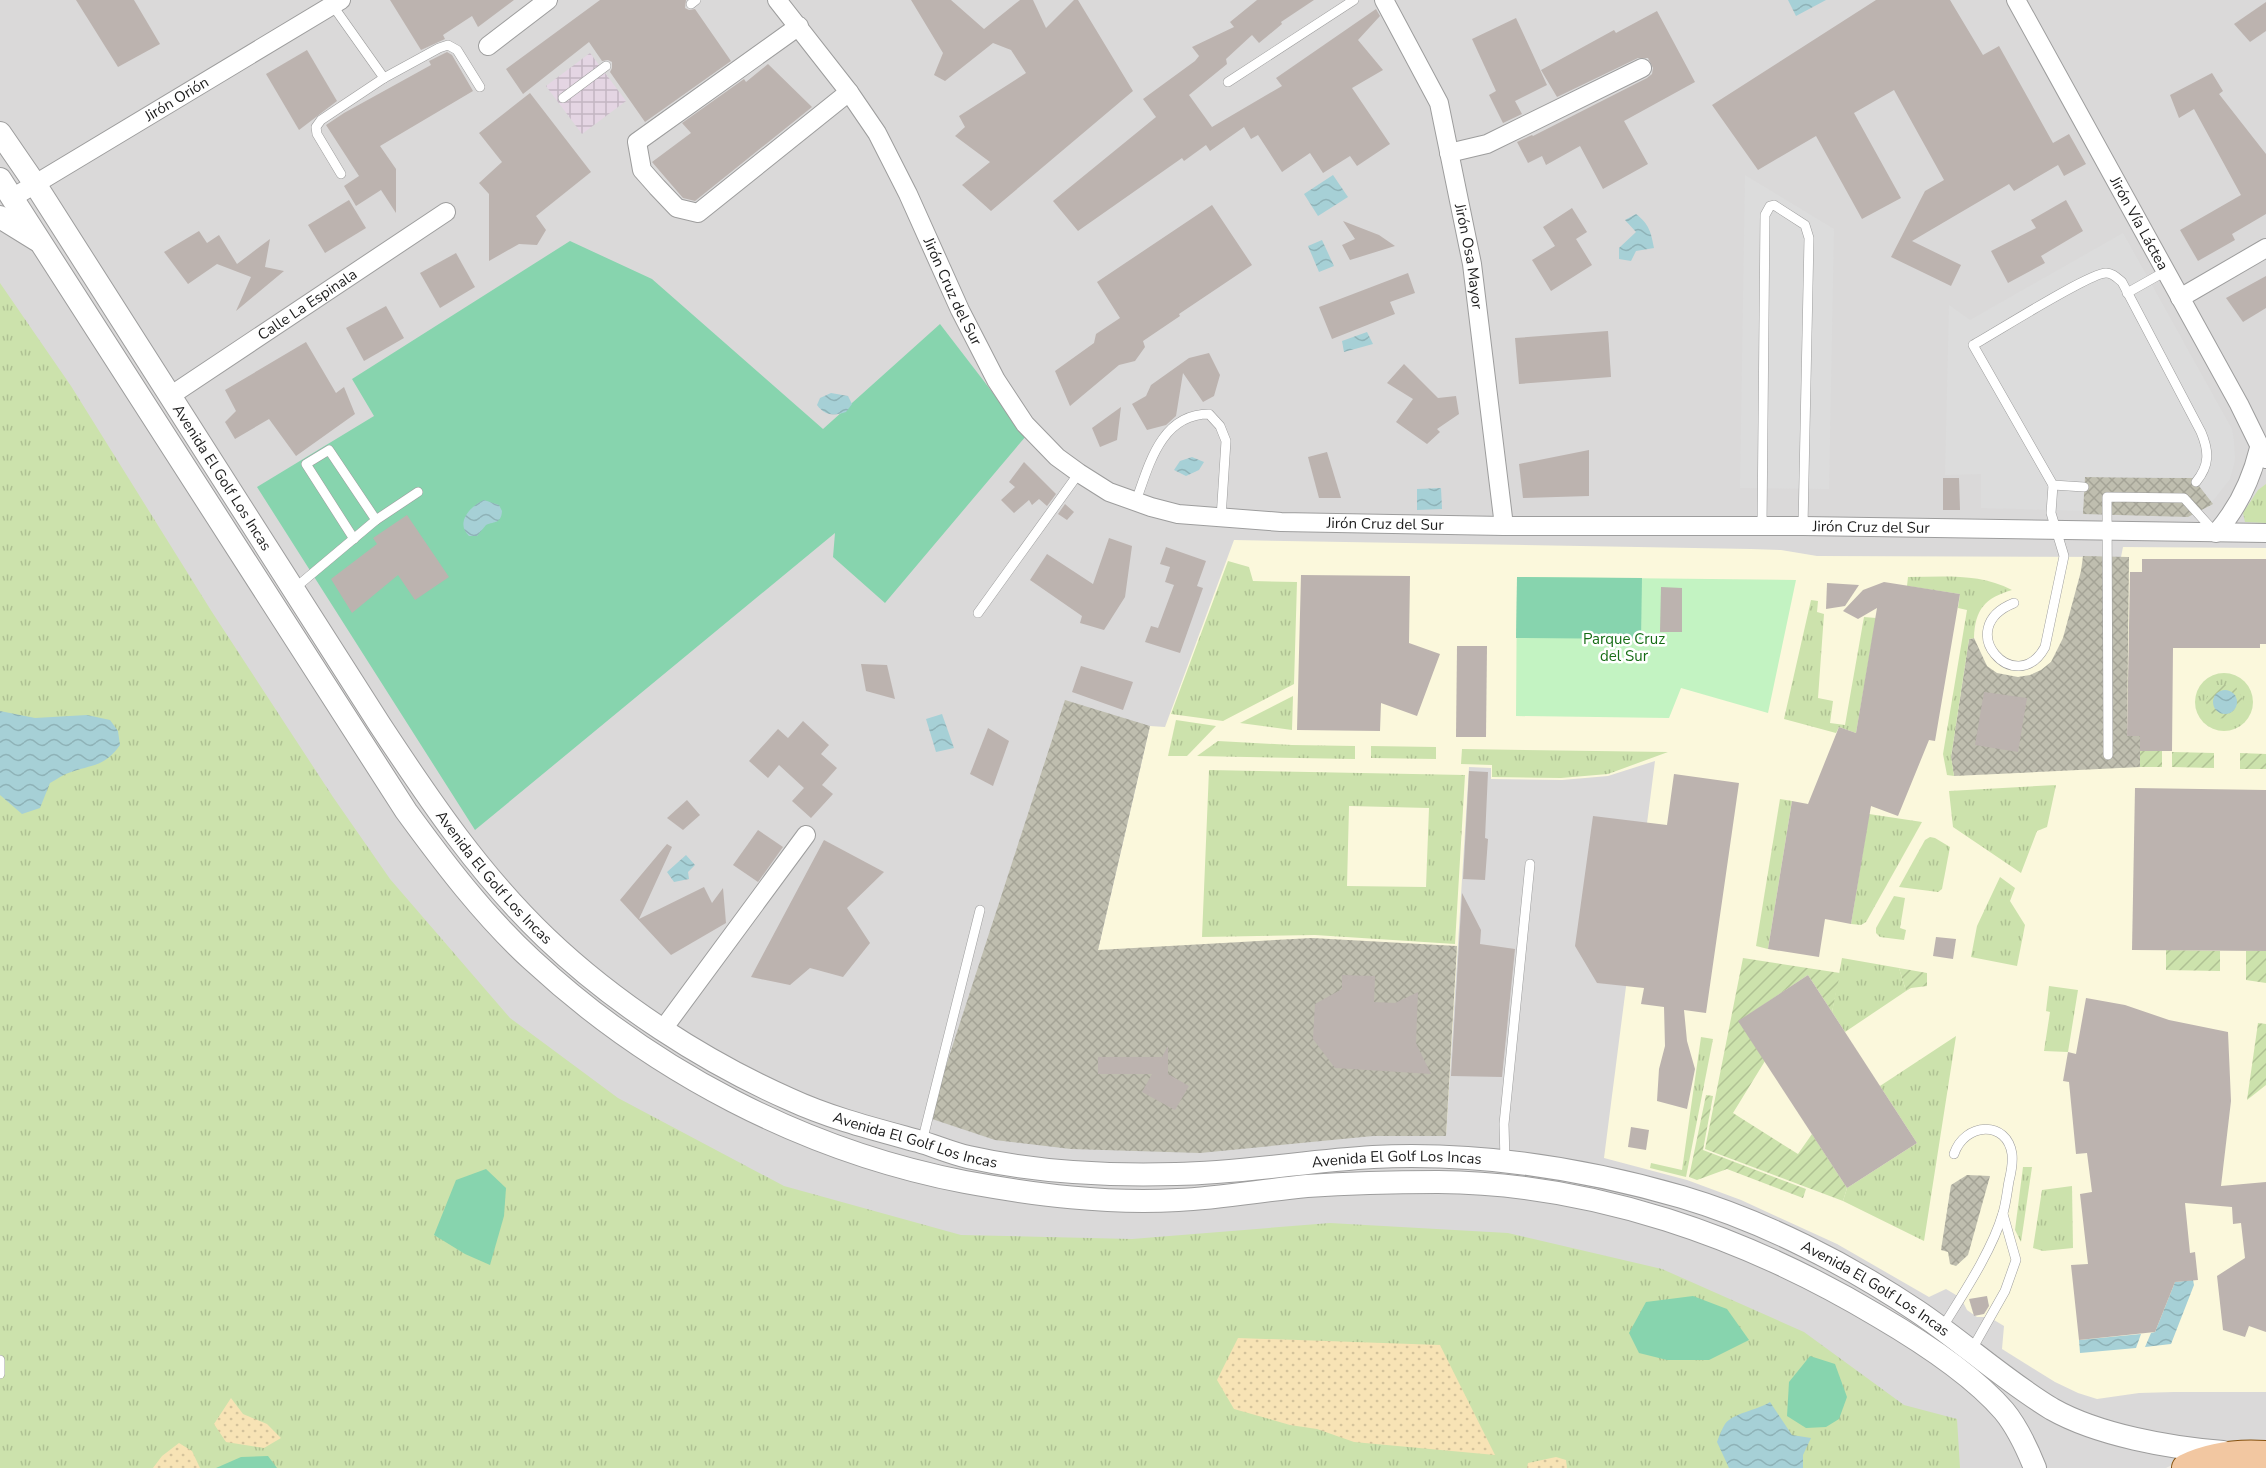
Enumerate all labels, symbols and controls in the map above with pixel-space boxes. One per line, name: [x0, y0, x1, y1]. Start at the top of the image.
street label: Jirón Orión: [140, 72, 212, 127]
street label: Jirón Vía Láctea: [2105, 172, 2173, 274]
street label: Jirón Osa Mayor: [1450, 201, 1488, 311]
street label: Jirón Cruz del Sur: [918, 233, 987, 349]
street label: Calle La Espinala: [254, 264, 361, 345]
street label: Avenida El Golf Los Incas: [168, 400, 276, 555]
street label: Jirón Cruz del Sur: [1325, 513, 1444, 535]
street label: Jirón Cruz del Sur: [1811, 516, 1930, 538]
park label: Parque Cruz del Sur: [1583, 629, 1665, 666]
street label: Avenida El Golf Los Incas: [431, 806, 556, 949]
street label: Avenida El Golf Los Incas: [830, 1107, 999, 1173]
street label: Avenida El Golf Los Incas: [1311, 1146, 1482, 1172]
street label: Avenida El Golf Los Incas: [1798, 1236, 1954, 1341]

